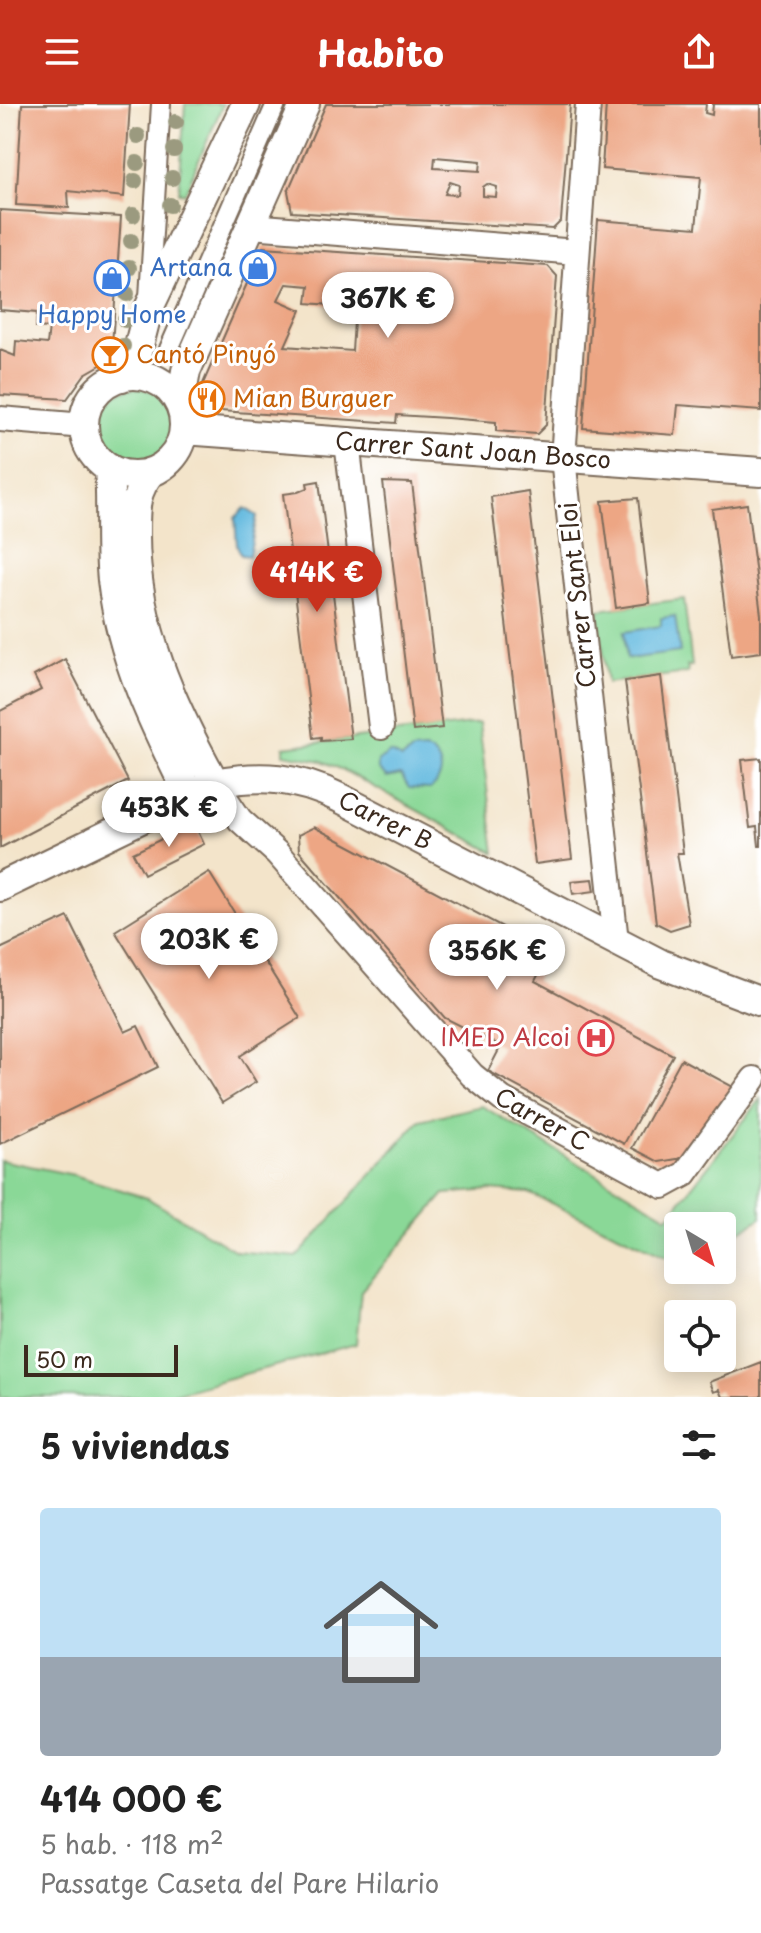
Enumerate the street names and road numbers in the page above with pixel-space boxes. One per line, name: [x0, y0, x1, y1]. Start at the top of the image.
street label: Carrer Sant Joan Bosco: [334, 421, 612, 477]
street label: Carrer Sant Eloi: [548, 501, 604, 690]
street label: Carrer B: [333, 780, 439, 858]
street label: Carrer C: [489, 1077, 597, 1159]

